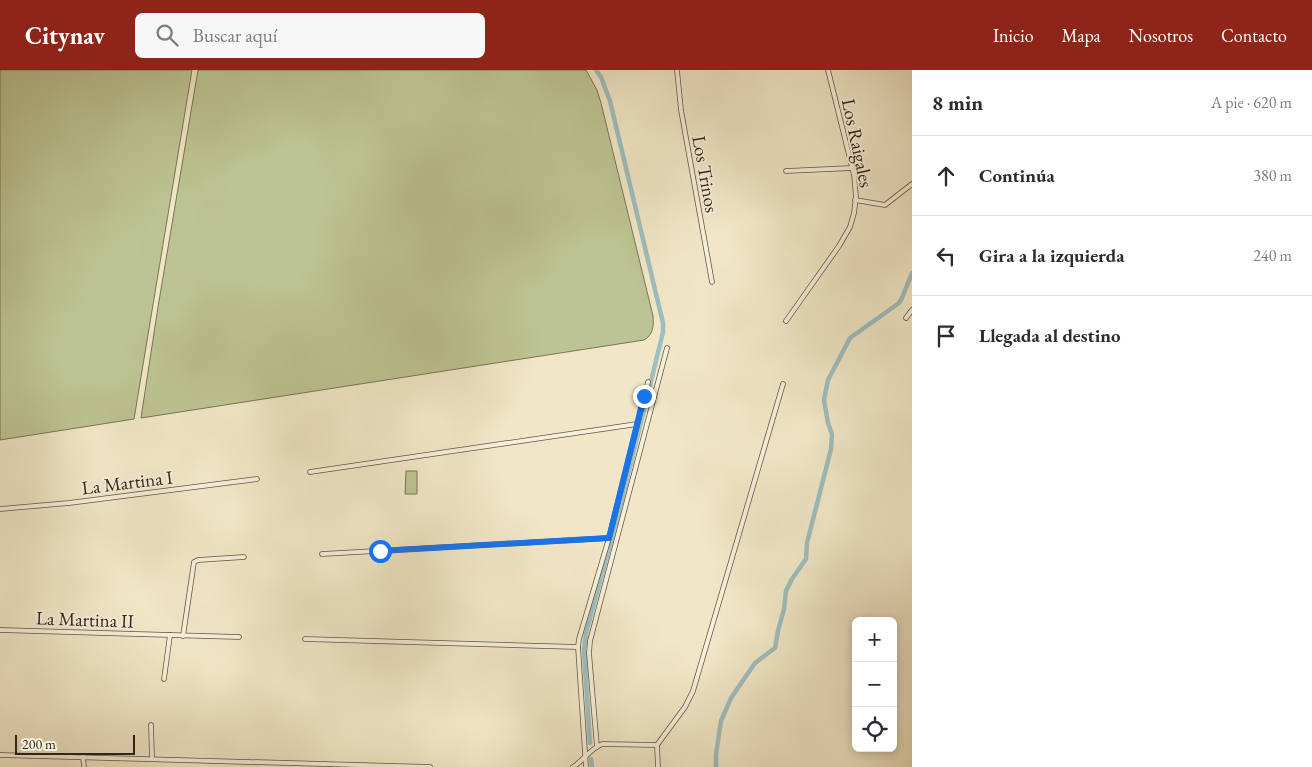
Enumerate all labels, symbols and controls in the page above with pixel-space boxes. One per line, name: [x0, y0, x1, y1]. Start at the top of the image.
search box: [135, 13, 485, 58]
text: Citynav: [25, 20, 105, 51]
icon: search: [153, 21, 181, 49]
text: Buscar aquí: [193, 23, 277, 48]
text: Inicio: [993, 24, 1034, 47]
text: Mapa: [1062, 24, 1101, 47]
text: Nosotros: [1129, 24, 1193, 47]
text: Contacto: [1221, 24, 1287, 47]
text: 8 min: [932, 89, 983, 116]
text: A pie · 620 m: [1211, 92, 1292, 113]
street label: Los Raigales: [836, 96, 879, 190]
street label: Los Trinos: [686, 134, 725, 215]
icon: ahead: [932, 162, 960, 190]
text: Continúa: [979, 163, 1055, 188]
text: 380 m: [1253, 165, 1292, 186]
icon: left: [932, 242, 960, 270]
text: Gira a la izquierda: [979, 243, 1125, 268]
text: 240 m: [1253, 245, 1292, 266]
icon: arrive: [932, 322, 960, 350]
text: Llegada al destino: [979, 323, 1121, 348]
route end: [633, 385, 656, 408]
street label: La Martina I: [80, 464, 175, 500]
route start: [369, 540, 392, 563]
street label: La Martina II: [36, 605, 135, 634]
map controls: [852, 617, 897, 752]
button: +: [852, 617, 897, 662]
button: −: [852, 662, 897, 707]
button: locate: [852, 707, 897, 752]
scale bar: [15, 732, 135, 755]
text: 200 m: [22, 735, 56, 753]

